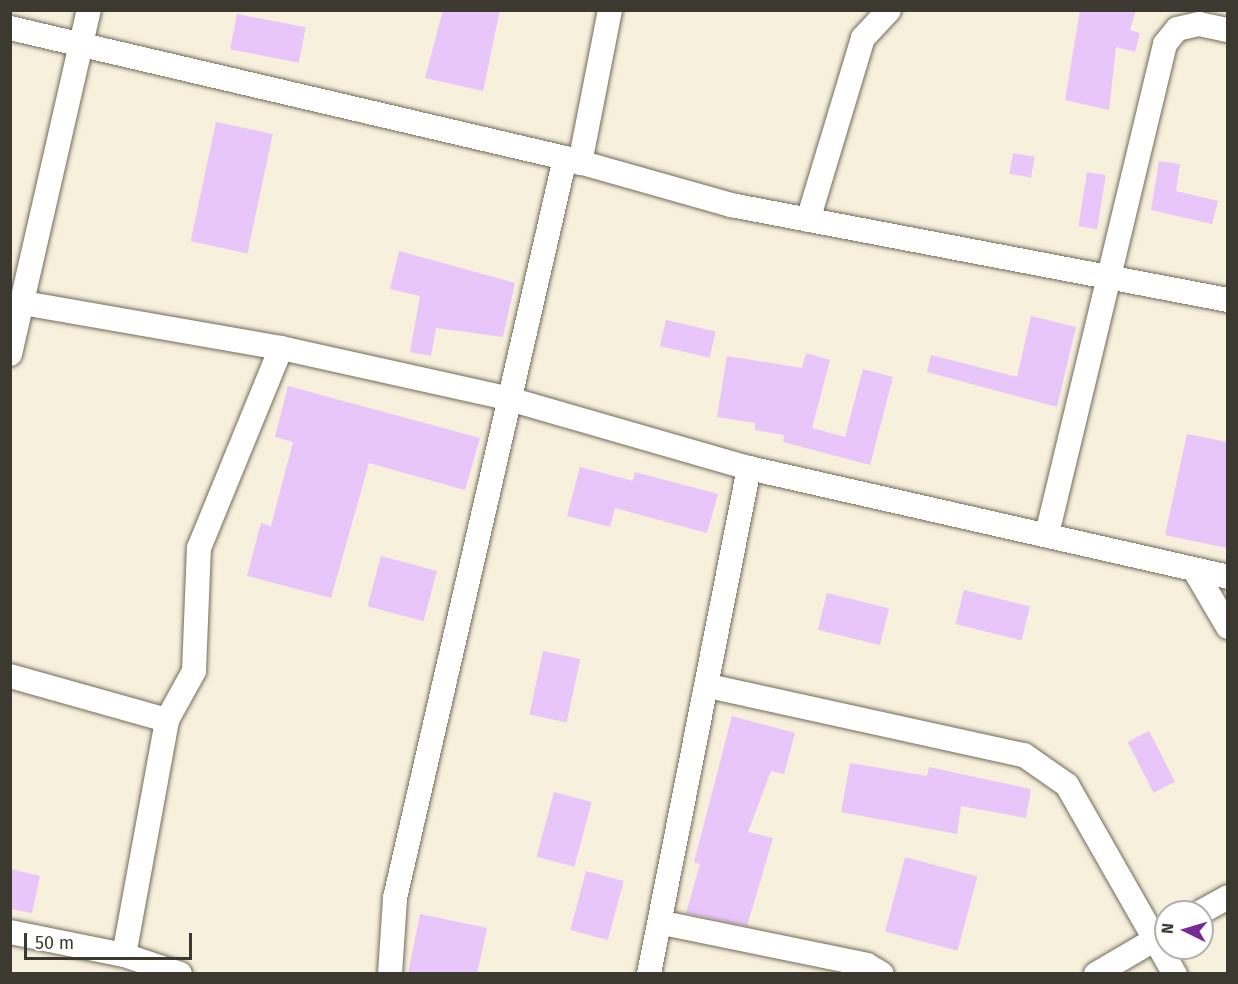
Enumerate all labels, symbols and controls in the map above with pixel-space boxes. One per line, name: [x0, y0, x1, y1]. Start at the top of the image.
north arrow: [1154, 900, 1214, 960]
scale bar: [27, 921, 195, 959]
text: N: [1158, 922, 1177, 935]
text: 50 m: [35, 932, 74, 954]

